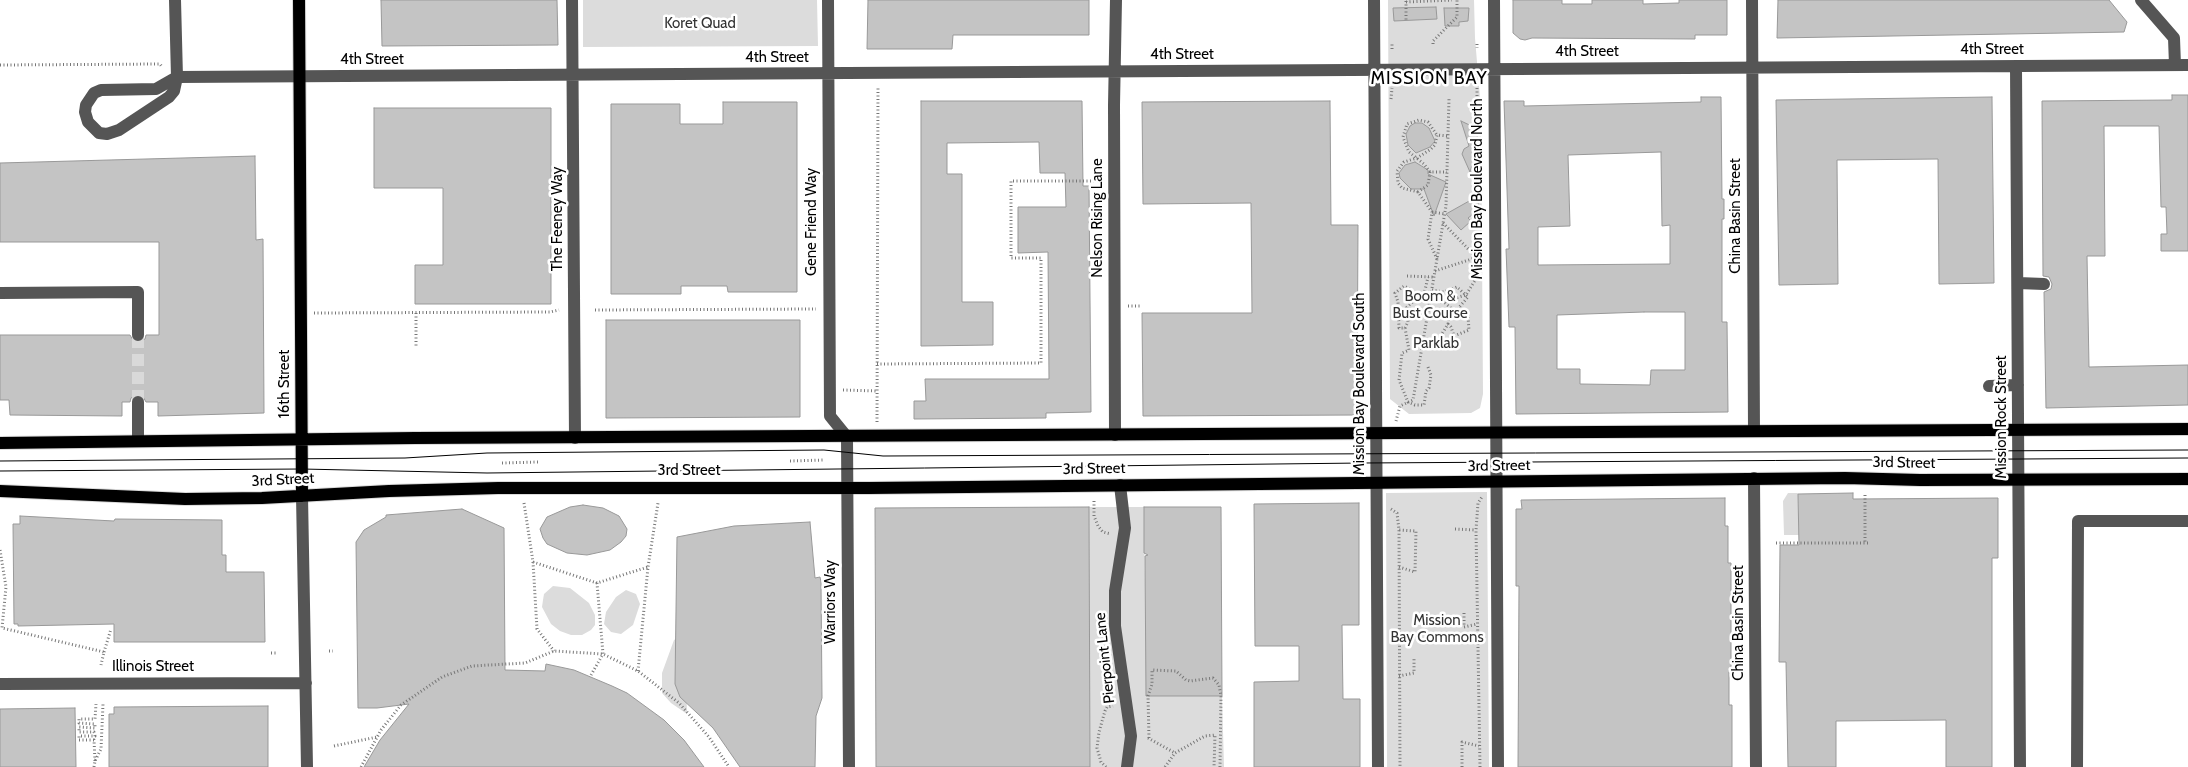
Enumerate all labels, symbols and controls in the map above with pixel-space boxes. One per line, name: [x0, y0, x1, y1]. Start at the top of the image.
park label: Koret Quad: [664, 15, 736, 33]
street label: 4th Street: [1960, 41, 2024, 59]
street label: 4th Street: [1555, 43, 1619, 61]
street label: 4th Street: [1150, 46, 1214, 64]
street label: 4th Street: [745, 49, 809, 67]
street label: 4th Street: [340, 51, 404, 69]
district label: MISSION BAY: [1369, 68, 1489, 90]
street label: Mission Bay Boulevard North: [1469, 98, 1487, 280]
street label: Nelson Rising Lane: [1089, 158, 1107, 278]
street label: China Basin Street: [1727, 158, 1745, 274]
street label: The Feeney Way: [549, 167, 567, 271]
street label: Gene Friend Way: [803, 168, 821, 276]
park label: Boom & Bust Course: [1392, 288, 1468, 323]
street label: Mission Bay Boulevard South: [1351, 293, 1369, 475]
park label: Parklab: [1413, 335, 1459, 353]
street label: 16th Street: [276, 350, 294, 418]
street label: Mission Rock Street: [1993, 355, 2011, 479]
street label: 3rd Street: [1872, 453, 1936, 473]
street label: 3rd Street: [1467, 456, 1531, 476]
street label: 3rd Street: [1062, 459, 1126, 479]
street label: 3rd Street: [658, 462, 720, 480]
street label: 3rd Street: [251, 469, 315, 491]
street label: Warriors Way: [822, 560, 840, 644]
street label: China Basin Street: [1730, 565, 1748, 681]
street label: Pierpoint Lane: [1091, 612, 1119, 704]
park label: Mission Bay Commons: [1390, 612, 1484, 647]
street label: Illinois Street: [112, 658, 194, 676]

